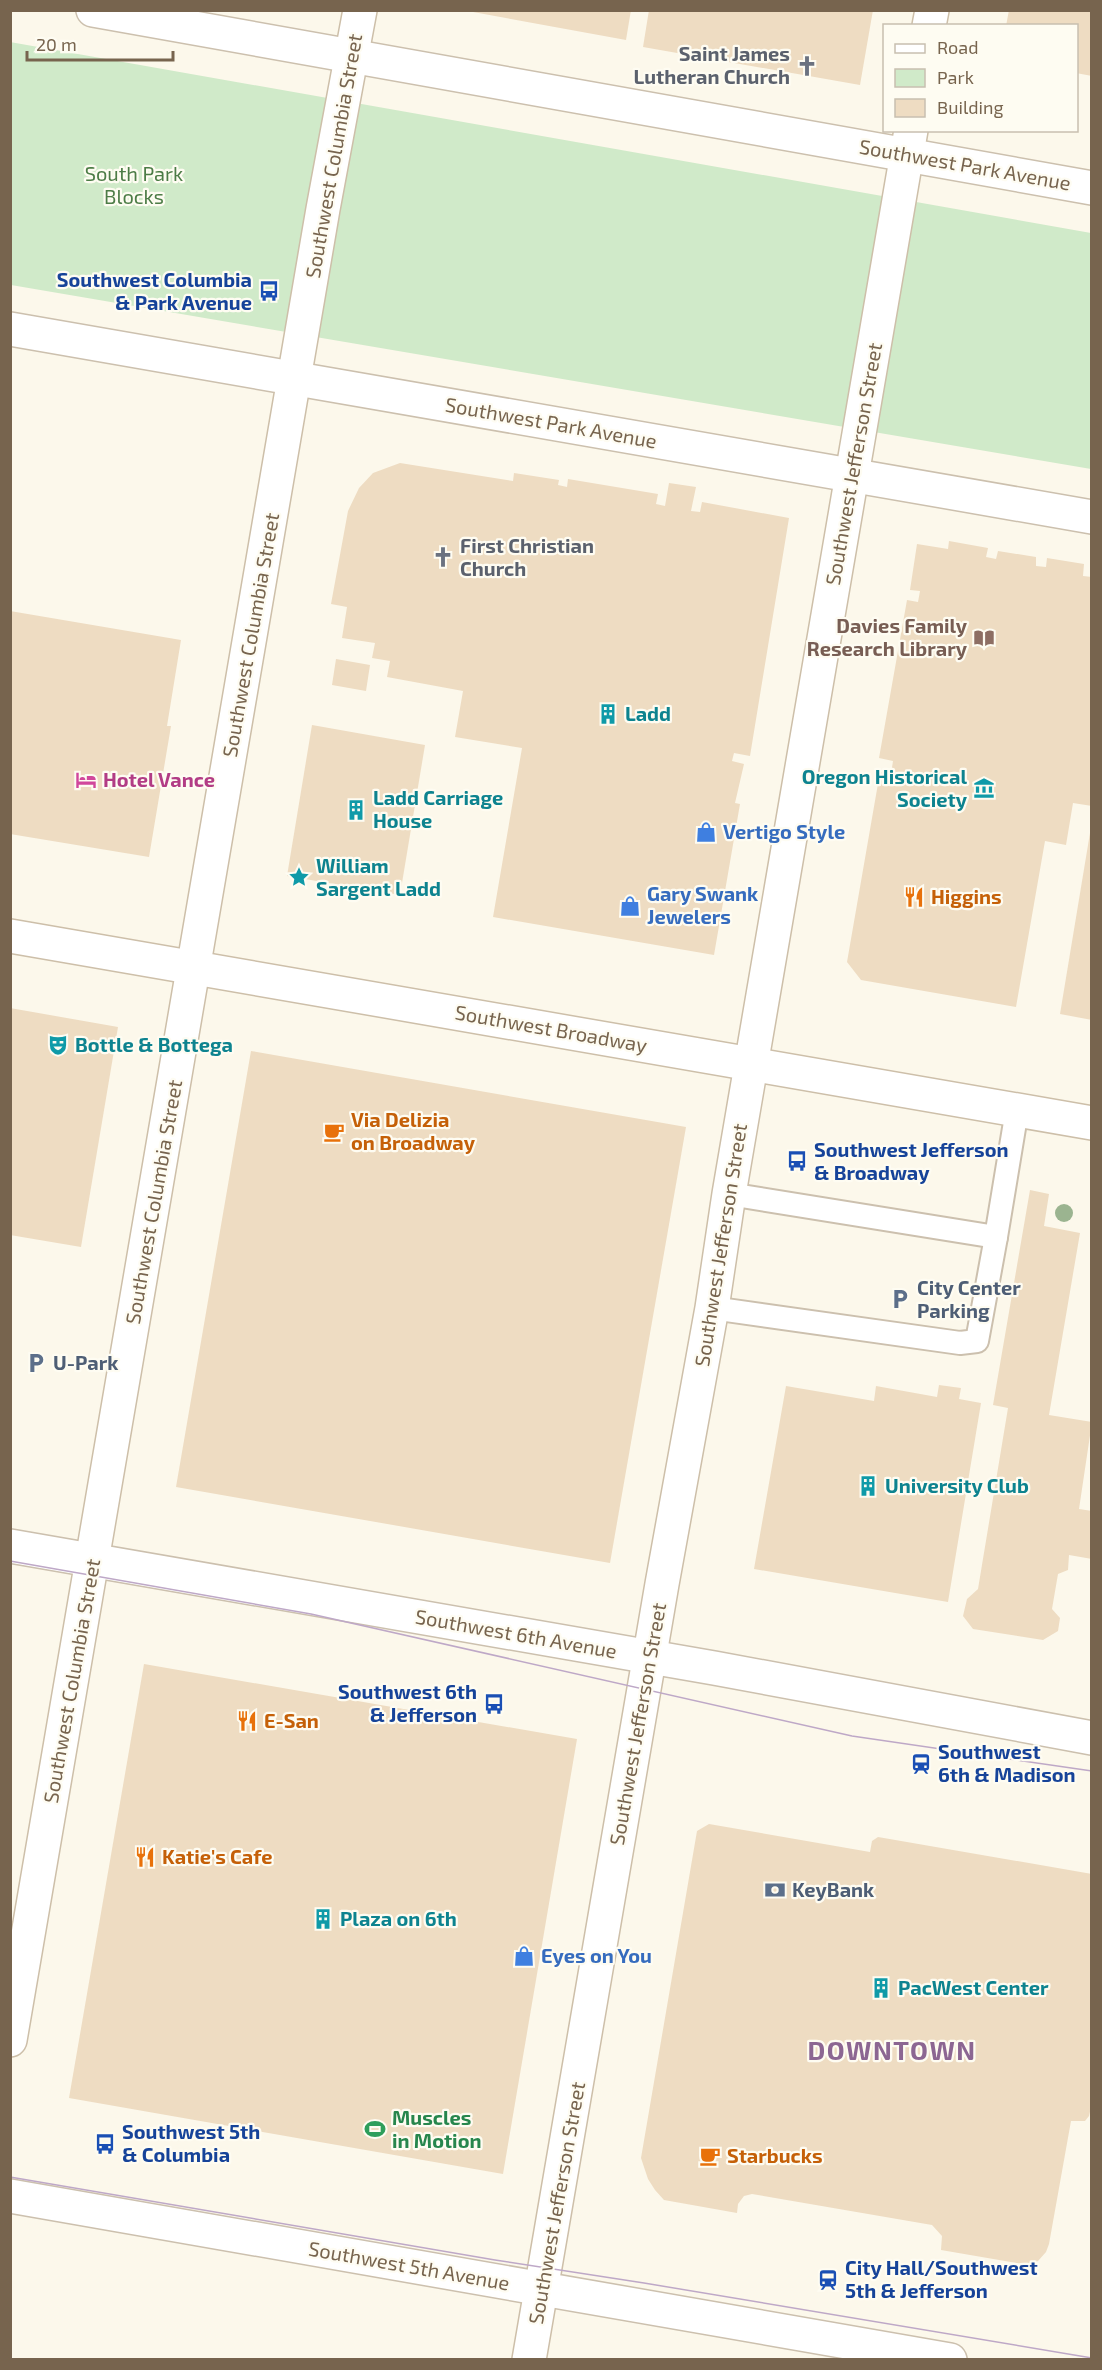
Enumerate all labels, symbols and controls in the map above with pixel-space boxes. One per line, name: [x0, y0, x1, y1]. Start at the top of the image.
scale bar: [27, 24, 172, 62]
legend: [883, 24, 1078, 132]
street label: Southwest Columbia Street: [300, 31, 366, 280]
text: 20 m: [36, 33, 77, 55]
text: Road: [937, 36, 978, 58]
place label: Saint James Lutheran Church: [633, 41, 790, 88]
church icon: Saint James Lutheran Church: [795, 54, 819, 78]
text: Park: [937, 66, 974, 88]
text: Building: [937, 96, 1004, 118]
street label: Southwest Park Avenue: [858, 134, 1073, 194]
park label: South Park Blocks: [85, 161, 183, 208]
place label: Southwest Columbia & Park Avenue: [57, 267, 252, 314]
bus stop icon: Southwest Columbia & Park Avenue: [257, 279, 281, 303]
street label: Southwest Jefferson Street: [820, 340, 886, 587]
street label: Southwest Park Avenue: [444, 392, 659, 452]
street label: Southwest Columbia Street: [217, 510, 283, 759]
place label: First Christian Church: [460, 533, 594, 580]
church icon: First Christian Church: [431, 545, 455, 569]
place label: Davies Family Research Library: [807, 613, 968, 661]
library icon: Davies Family Research Library: [972, 626, 996, 650]
place label: Ladd: [625, 701, 671, 725]
building icon: Ladd: [596, 702, 620, 726]
place label: Oregon Historical Society: [802, 764, 968, 812]
place label: Hotel Vance: [103, 767, 215, 791]
hotel icon: Hotel Vance: [74, 768, 98, 792]
museum icon: Oregon Historical Society: [972, 776, 996, 800]
place label: Ladd Carriage House: [373, 785, 503, 832]
building icon: Ladd Carriage House: [344, 798, 368, 822]
place label: Vertigo Style: [723, 819, 845, 844]
shop icon: Vertigo Style: [694, 820, 718, 844]
place label: William Sargent Ladd: [316, 853, 441, 900]
place icon: William Sargent Ladd: [287, 865, 311, 889]
place label: Gary Swank Jewelers: [647, 881, 759, 928]
place label: Higgins: [931, 884, 1002, 908]
restaurant icon: Higgins: [902, 885, 926, 909]
shop icon: Gary Swank Jewelers: [618, 894, 642, 918]
street label: Southwest Broadway: [453, 999, 649, 1057]
place label: Bottle & Bottega: [75, 1032, 233, 1056]
theatre icon: Bottle & Bottega: [46, 1033, 70, 1057]
street label: Southwest Columbia Street: [120, 1077, 186, 1326]
place label: Via Delizia on Broadway: [351, 1107, 476, 1155]
cafe icon: Via Delizia on Broadway: [322, 1120, 346, 1144]
street label: Southwest Jefferson Street: [689, 1121, 751, 1368]
place label: Southwest Jefferson & Broadway: [814, 1137, 1009, 1185]
bus stop icon: Southwest Jefferson & Broadway: [785, 1149, 809, 1173]
place label: City Center Parking: [917, 1275, 1021, 1322]
parking icon: City Center Parking: [888, 1287, 912, 1311]
place label: U-Park: [53, 1350, 119, 1374]
parking icon: U-Park: [24, 1351, 48, 1375]
place label: University Club: [885, 1473, 1029, 1498]
building icon: University Club: [856, 1474, 880, 1498]
street label: Southwest Columbia Street: [38, 1556, 104, 1805]
street label: Southwest Jefferson Street: [604, 1600, 670, 1847]
street label: Southwest 6th Avenue: [413, 1603, 619, 1663]
place label: Southwest 6th & Jefferson: [338, 1679, 477, 1726]
bus stop icon: Southwest 6th & Jefferson: [482, 1692, 506, 1716]
place label: E-San: [264, 1708, 319, 1732]
restaurant icon: E-San: [235, 1709, 259, 1733]
place label: Southwest 6th & Madison: [938, 1739, 1076, 1786]
station icon: Southwest 6th & Madison: [909, 1752, 933, 1776]
place label: Katie's Cafe: [162, 1844, 273, 1868]
restaurant icon: Katie's Cafe: [133, 1845, 157, 1869]
place label: KeyBank: [792, 1877, 875, 1902]
bank icon: KeyBank: [763, 1878, 787, 1902]
place label: Plaza on 6th: [340, 1906, 457, 1930]
building icon: Plaza on 6th: [311, 1907, 335, 1931]
place label: Eyes on You: [541, 1943, 652, 1968]
shop icon: Eyes on You: [512, 1944, 536, 1968]
place label: PacWest Center: [898, 1975, 1049, 1999]
building icon: PacWest Center: [869, 1976, 893, 2000]
district label: DOWNTOWN: [807, 2034, 977, 2065]
street label: Southwest Jefferson Street: [523, 2079, 589, 2326]
place label: Muscles in Motion: [392, 2105, 481, 2152]
sports icon: Muscles in Motion: [363, 2117, 387, 2141]
place label: Southwest 5th & Columbia: [122, 2119, 260, 2166]
bus stop icon: Southwest 5th & Columbia: [93, 2132, 117, 2156]
place label: Starbucks: [727, 2143, 823, 2167]
cafe icon: Starbucks: [698, 2144, 722, 2168]
street label: Southwest 5th Avenue: [307, 2236, 512, 2295]
place label: City Hall/Southwest 5th & Jefferson: [845, 2255, 1038, 2302]
station icon: City Hall/Southwest 5th & Jefferson: [816, 2268, 840, 2292]

